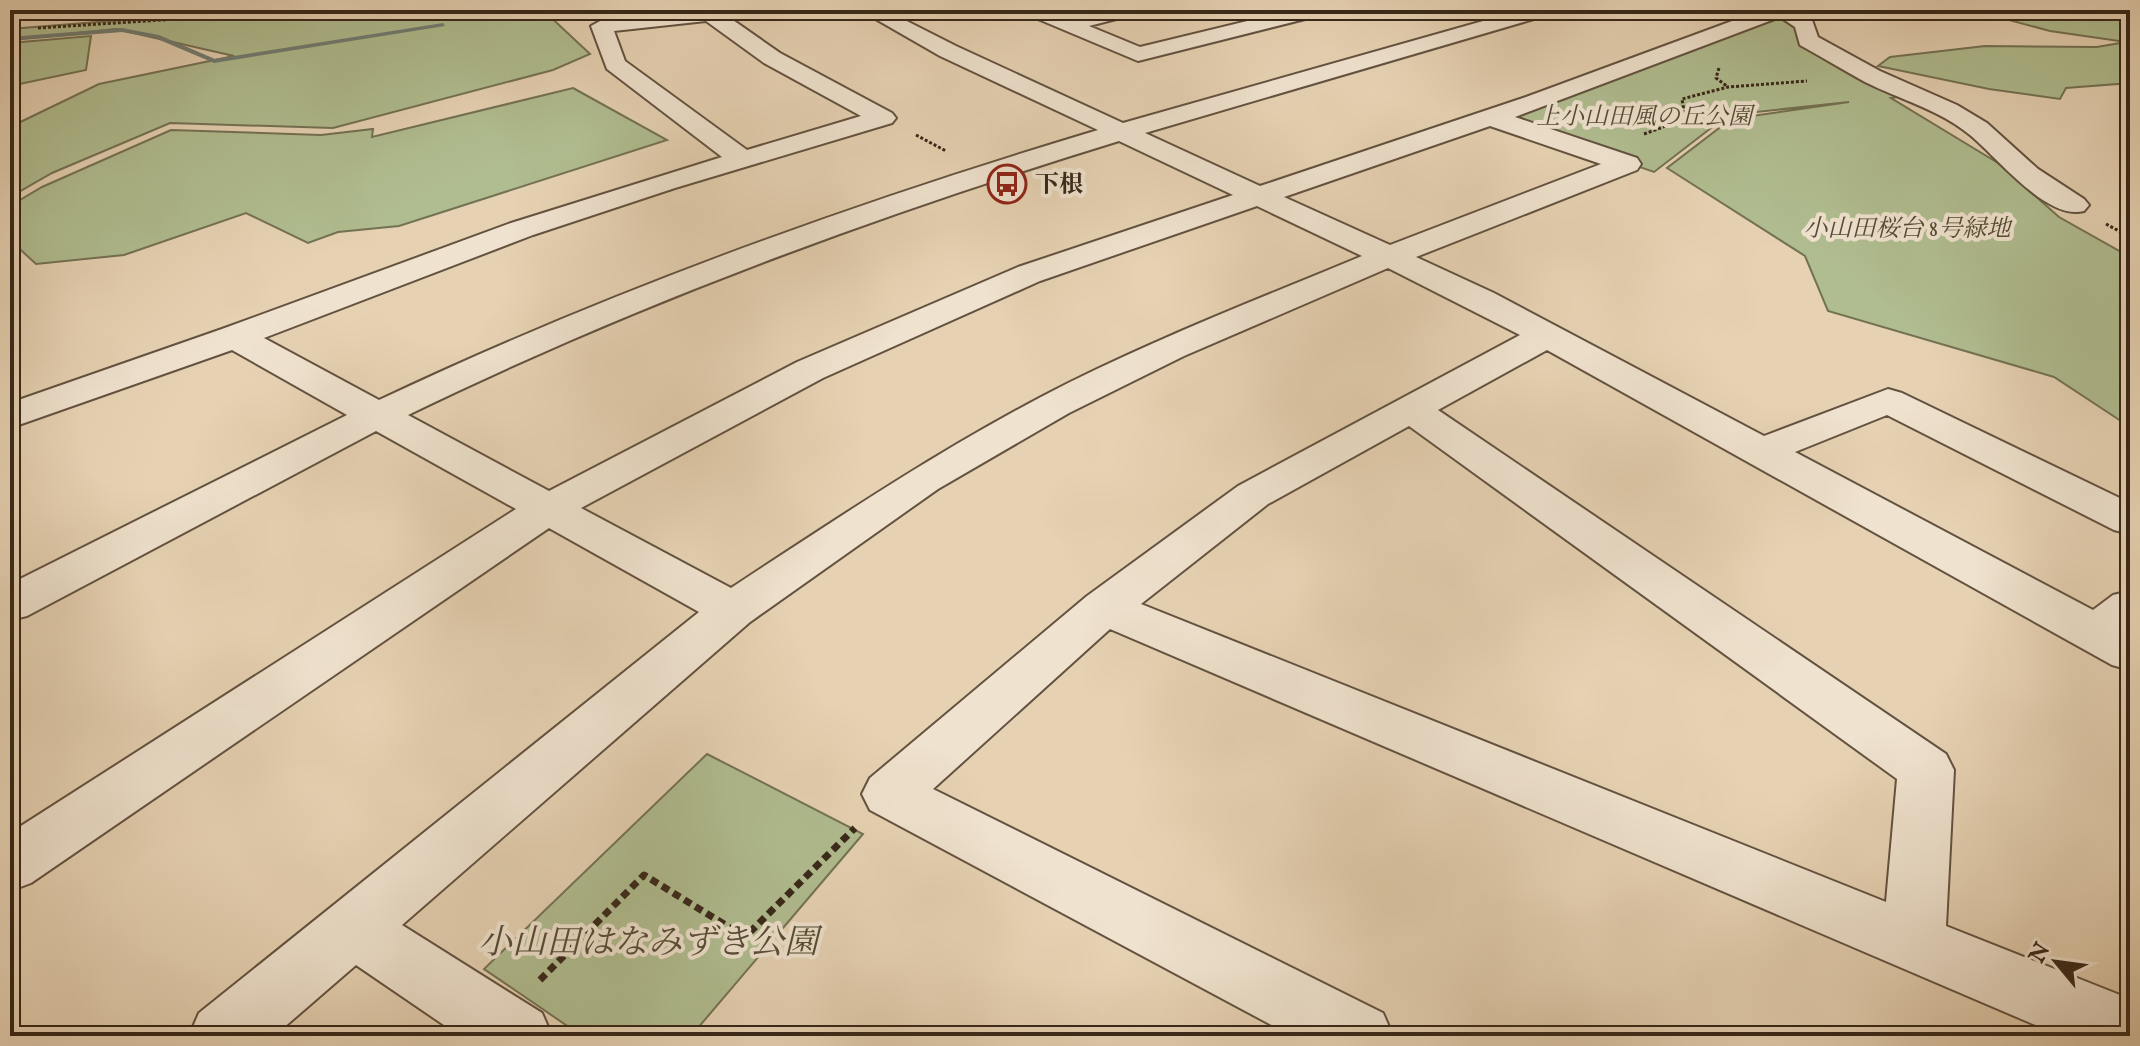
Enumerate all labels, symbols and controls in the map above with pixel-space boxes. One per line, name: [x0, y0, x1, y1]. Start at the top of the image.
park label: 上小山田風の丘公園: [1536, 102, 1756, 133]
bus stop icon: 下根: [986, 163, 1028, 205]
place label: 下根: [1035, 170, 1083, 201]
park label: 小山田桜台 8号緑地: [1804, 214, 2013, 245]
park label: 小山田はなみずき公園: [478, 922, 823, 965]
north arrow: [2016, 922, 2096, 1002]
text: N: [2023, 938, 2057, 969]

